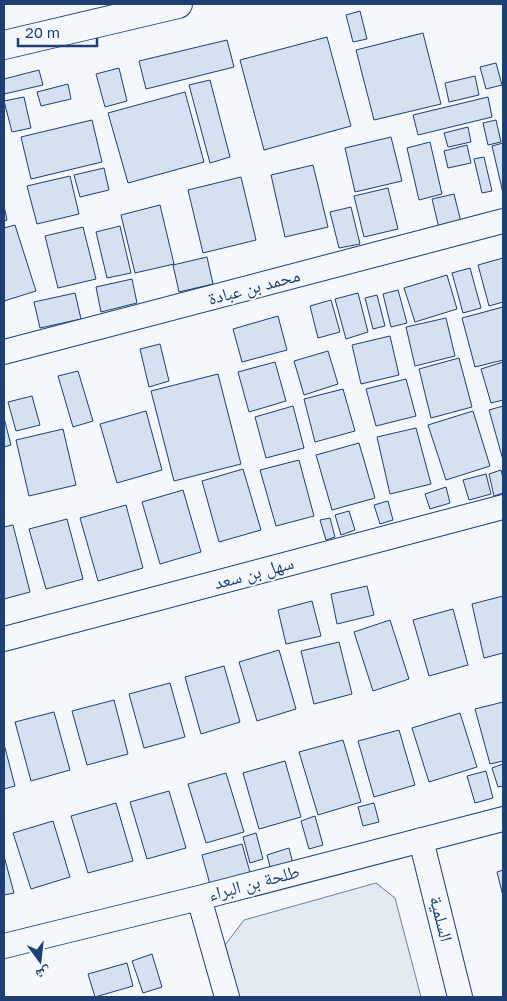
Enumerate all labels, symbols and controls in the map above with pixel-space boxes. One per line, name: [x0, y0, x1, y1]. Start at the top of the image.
scale bar: [18, 15, 96, 47]
text: 20 m: [25, 23, 60, 41]
street label: محمد بن عبادة: [205, 263, 302, 310]
street label: سهل بن سعد: [211, 551, 296, 594]
street label: طلحة بن البراء: [206, 859, 302, 906]
street label: السلمية: [425, 894, 458, 944]
north arrow: [15, 936, 65, 986]
text: ش: [34, 963, 53, 984]

